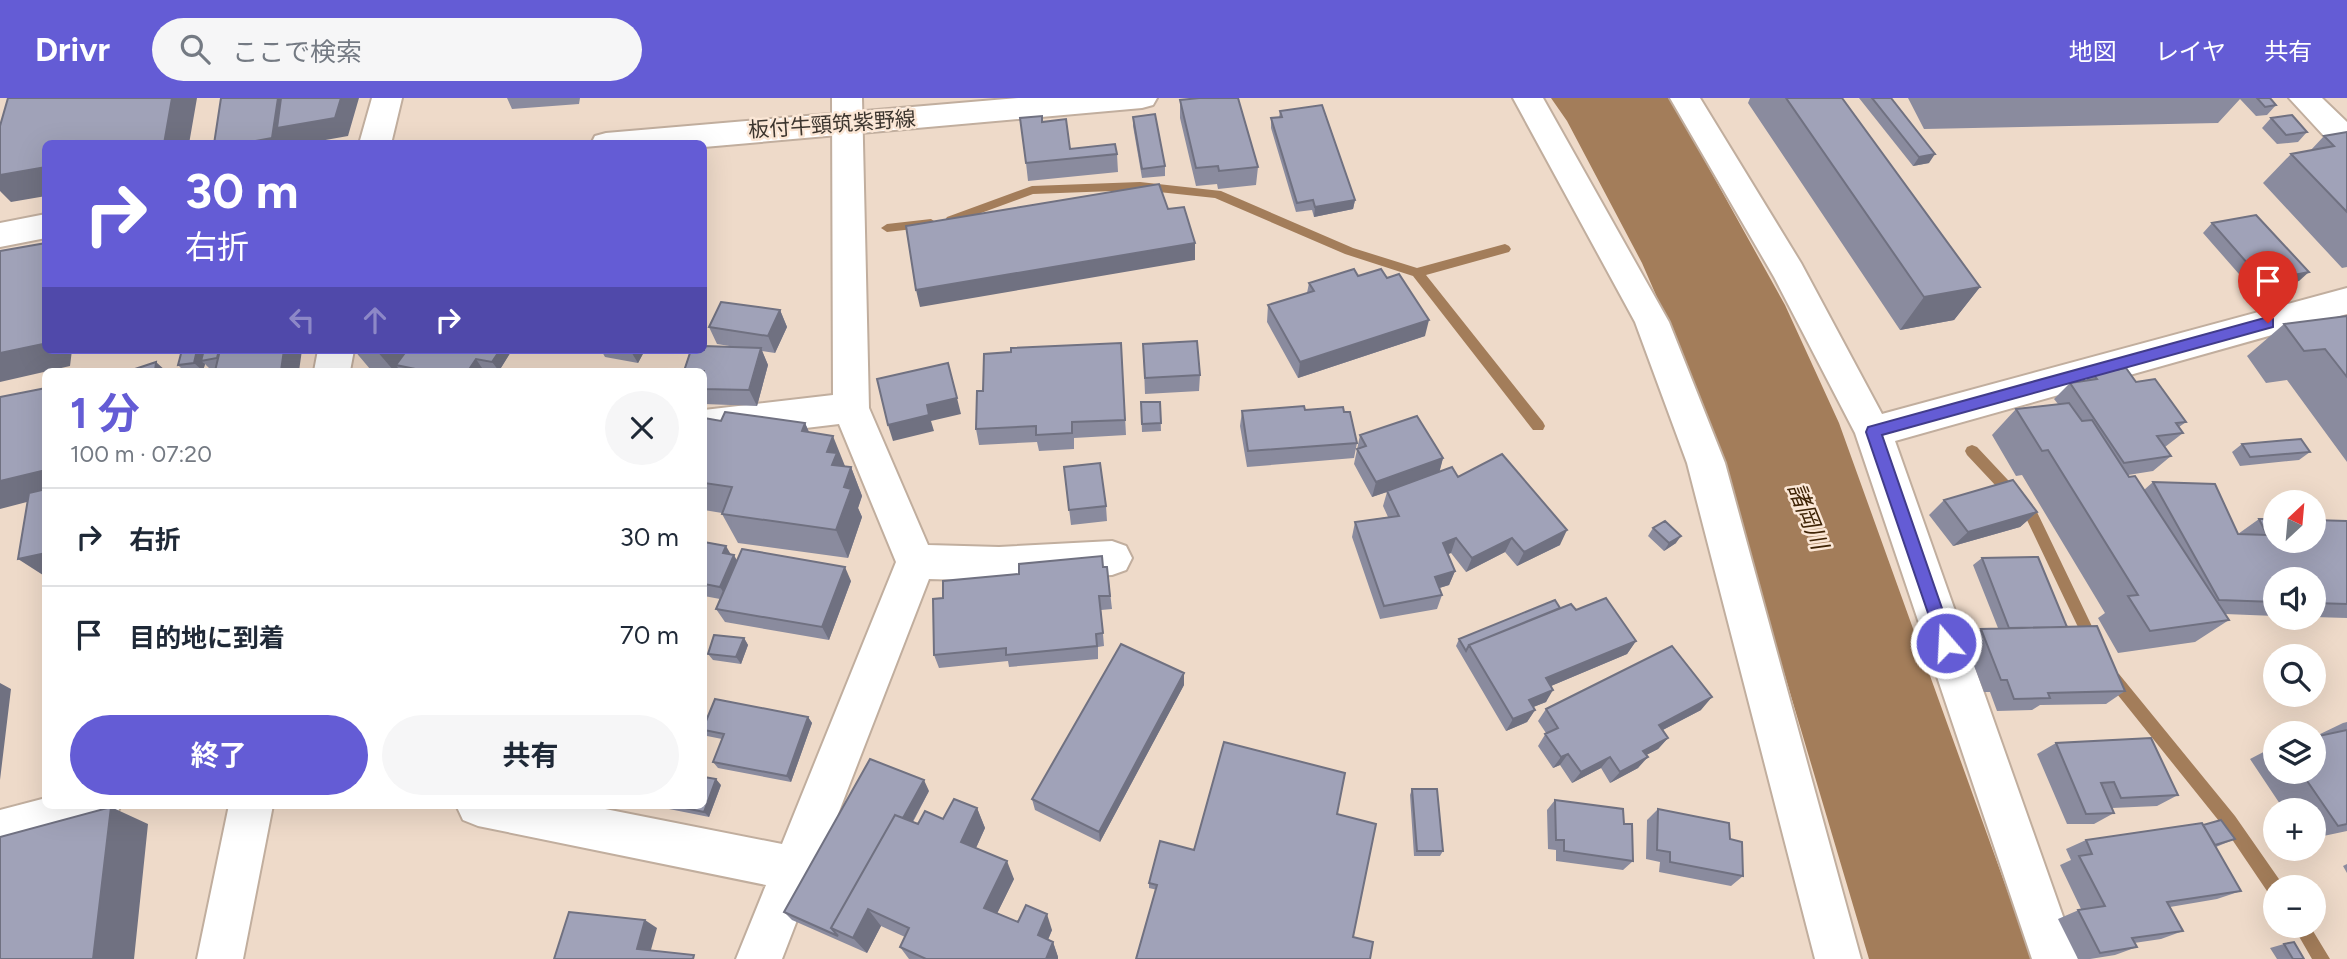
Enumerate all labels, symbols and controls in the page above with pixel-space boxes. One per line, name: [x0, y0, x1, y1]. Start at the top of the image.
search box: [152, 18, 642, 81]
text: Drivr: [35, 30, 110, 69]
icon: search: [176, 30, 214, 68]
text: ここで検索: [232, 36, 362, 68]
text: 地図: [2069, 37, 2117, 66]
text: レイヤ: [2155, 37, 2226, 66]
text: 共有: [2264, 37, 2312, 66]
street label: 板付牛頸筑紫野線: [747, 106, 917, 142]
text: 30 m: [185, 161, 298, 220]
icon: right: [70, 168, 161, 259]
text: 右折: [185, 228, 249, 266]
pin: [2238, 251, 2298, 323]
icon: arrive: [2249, 262, 2287, 300]
icon: left: [283, 301, 321, 339]
icon: ahead: [356, 301, 394, 339]
icon: right: [429, 301, 467, 339]
text: 1 分: [70, 388, 140, 439]
button: close: [605, 391, 679, 465]
text: 100 m · 07:20: [70, 440, 212, 468]
water label: 諸岡川: [1782, 479, 1835, 556]
north arrow: [2263, 490, 2326, 553]
map controls: [2263, 490, 2326, 938]
icon: right: [70, 518, 108, 556]
text: 30 m: [620, 521, 679, 553]
text: 右折: [129, 524, 181, 556]
button: sound: [2263, 567, 2326, 630]
position arrow: [1909, 606, 1983, 680]
icon: arrive: [70, 616, 108, 654]
text: 70 m: [620, 619, 679, 651]
text: 目的地に到着: [129, 622, 285, 654]
button: search: [2263, 644, 2326, 707]
button: 終了: [70, 715, 368, 795]
button: 共有: [382, 715, 679, 795]
button: layers: [2263, 721, 2326, 784]
button: +: [2263, 798, 2326, 861]
button: −: [2263, 875, 2326, 938]

